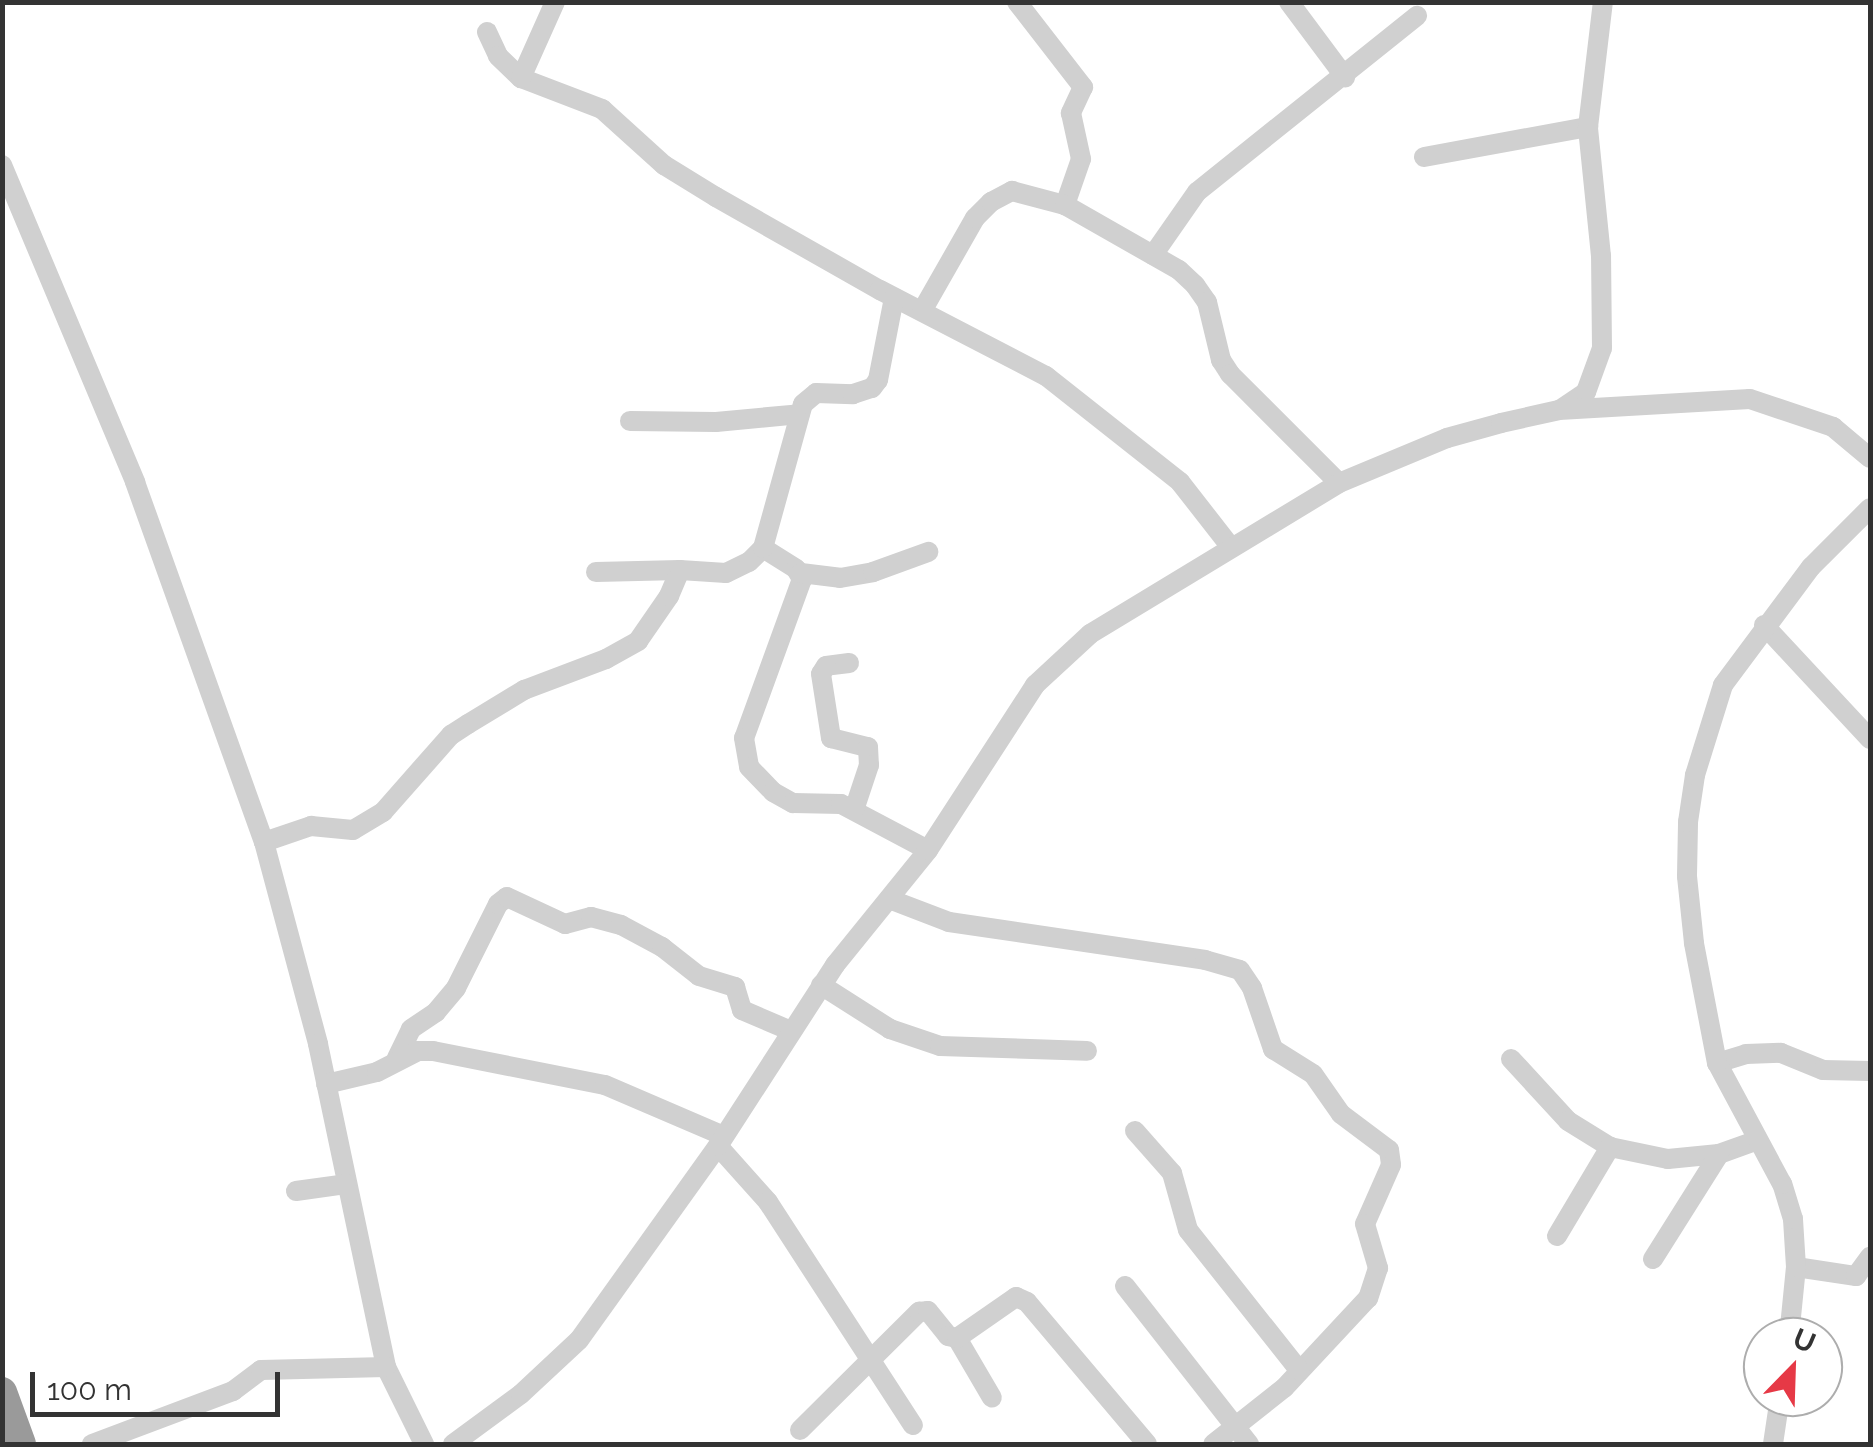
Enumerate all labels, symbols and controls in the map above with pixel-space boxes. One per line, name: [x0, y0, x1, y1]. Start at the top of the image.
north arrow: [1743, 1317, 1843, 1417]
text: U: [1788, 1321, 1820, 1360]
scale bar: [35, 1352, 285, 1414]
text: 100 m: [47, 1372, 132, 1407]

